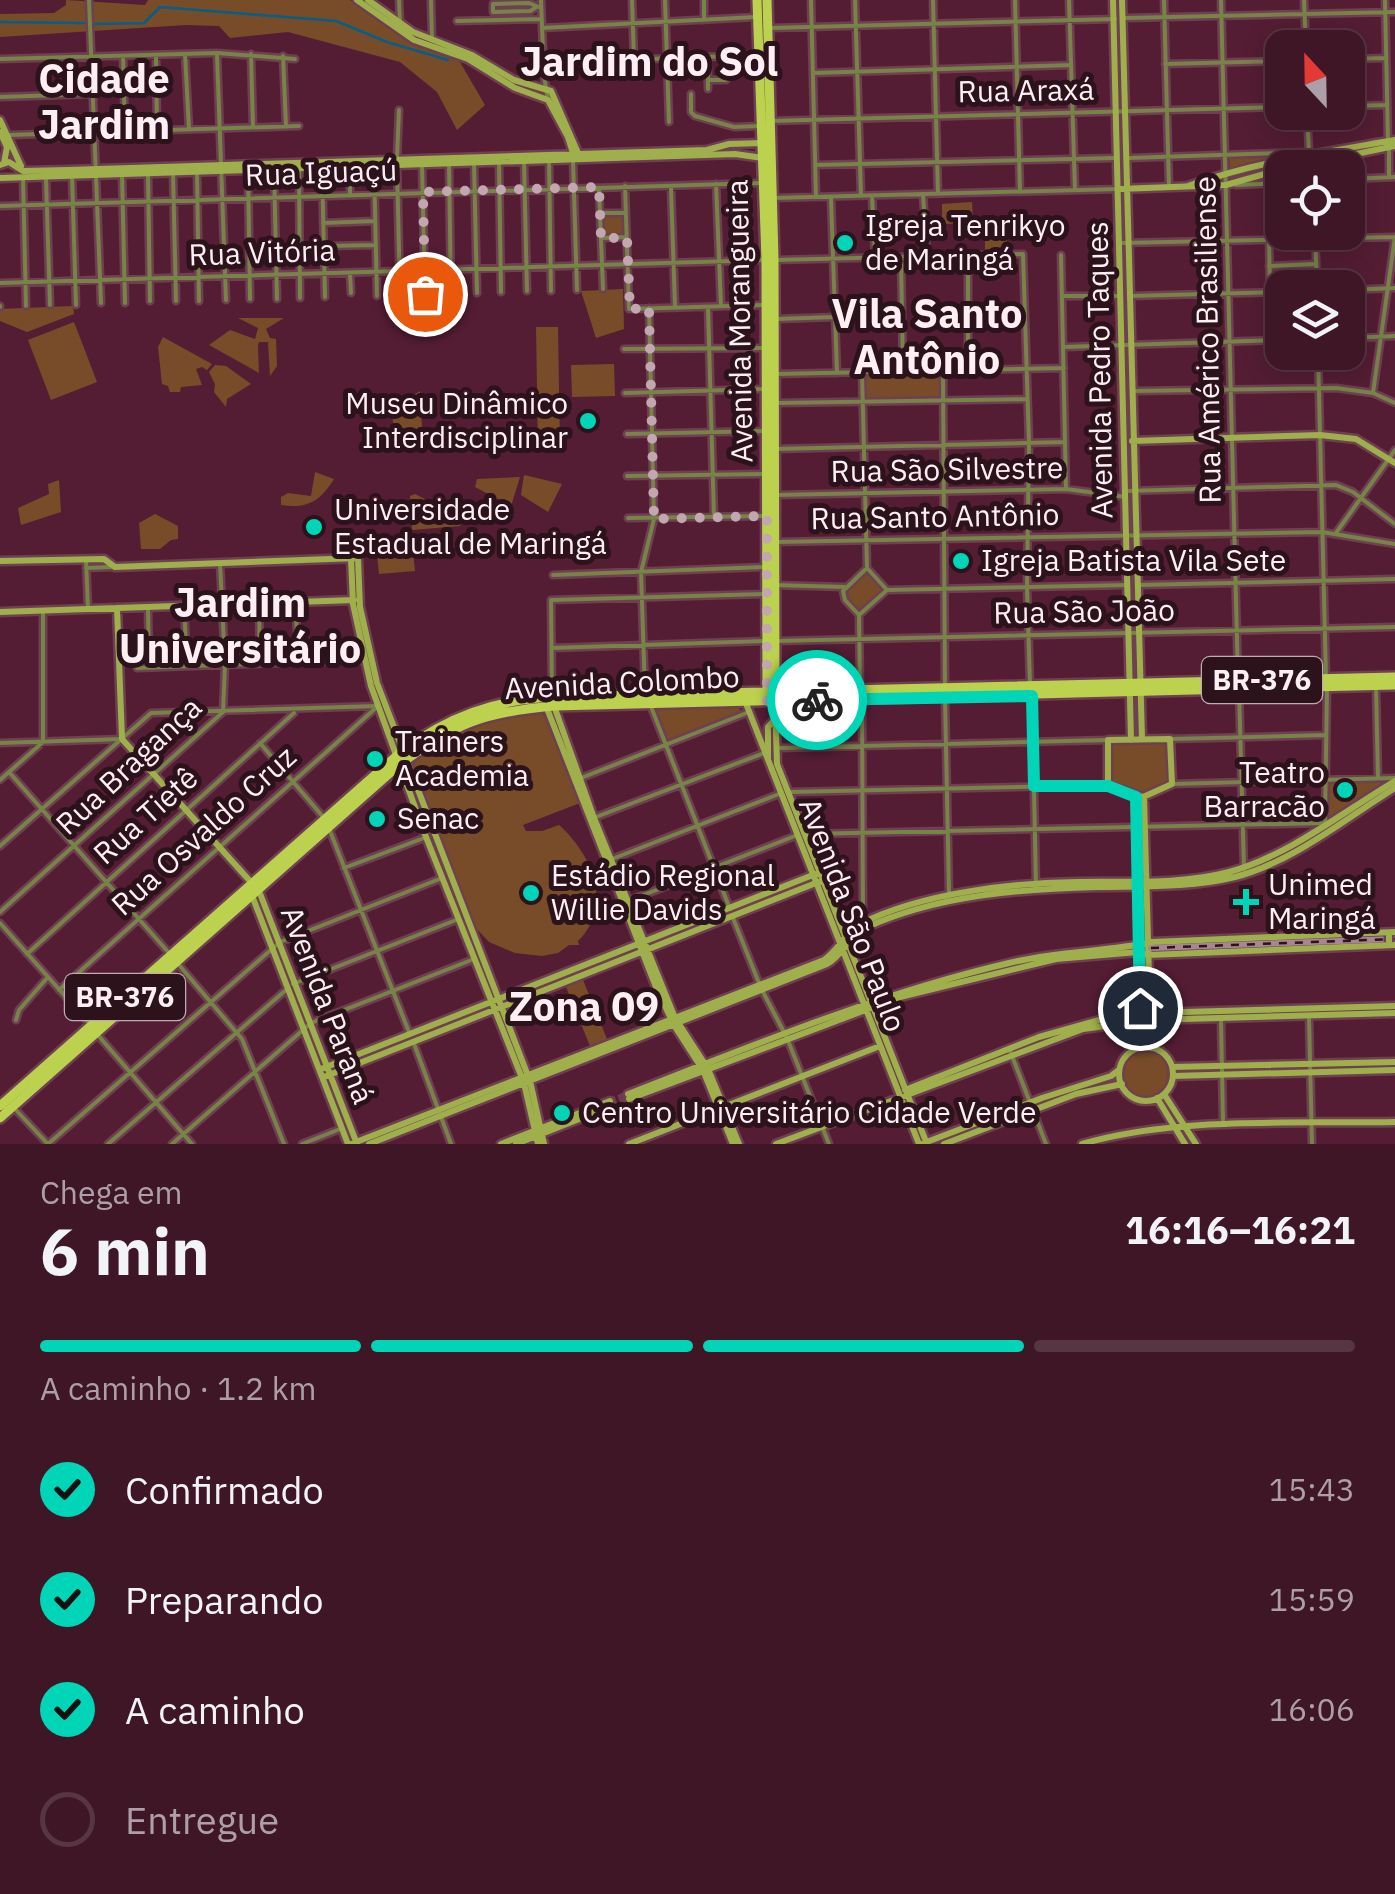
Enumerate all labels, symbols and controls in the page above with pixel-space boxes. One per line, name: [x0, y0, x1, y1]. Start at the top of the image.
north arrow: [1265, 30, 1365, 130]
map controls: [1265, 30, 1365, 370]
district label: Jardim do Sol: [520, 35, 778, 87]
district label: Cidade Jardim: [38, 52, 170, 150]
street label: Rua Araxá: [957, 69, 1095, 110]
street label: Rua Iguaçú: [244, 149, 398, 194]
button: locate: [1265, 150, 1365, 250]
street label: Rua Américo Brasiliense: [1184, 176, 1229, 504]
street label: Avenida Morangueira: [717, 179, 760, 463]
place label: Igreja Tenrikyo de Maringá: [865, 205, 1065, 278]
street label: Avenida Pedro Taques: [1076, 221, 1121, 519]
street label: Rua Vitória: [188, 229, 336, 274]
marker: Igreja Tenrikyo de Maringá: [834, 232, 856, 254]
pin: [383, 252, 468, 337]
icon: bag: [398, 267, 453, 322]
button: layers: [1265, 270, 1365, 370]
district label: Vila Santo Antônio: [831, 287, 1023, 385]
place label: Museu Dinâmico Interdisciplinar: [345, 383, 568, 456]
marker: Museu Dinâmico Interdisciplinar: [577, 410, 599, 432]
street label: Rua São Silvestre: [830, 447, 1064, 490]
place label: Universidade Estadual de Maringá: [334, 489, 607, 562]
street label: Rua Santo Antônio: [810, 494, 1060, 537]
marker: Universidade Estadual de Maringá: [303, 516, 325, 538]
place label: Igreja Batista Vila Sete: [981, 540, 1286, 579]
marker: Igreja Batista Vila Sete: [950, 550, 972, 572]
district label: Jardim Universitário: [119, 576, 361, 674]
street label: Rua São João: [993, 589, 1175, 632]
courier: [767, 650, 867, 750]
street label: Avenida Colombo: [503, 656, 741, 707]
road number: BR-376: [1202, 657, 1322, 703]
icon: bike: [790, 673, 845, 728]
street label: Rua Bragança: [47, 687, 209, 843]
place label: Trainers Academia: [395, 721, 529, 794]
street label: Rua Osvaldo Cruz: [102, 737, 303, 923]
marker: Trainers Academia: [364, 748, 386, 770]
place label: Teatro Barracão: [1204, 752, 1325, 825]
street label: Rua Tietê: [85, 758, 205, 872]
marker: Teatro Barracão: [1334, 779, 1356, 801]
street label: Avenida São Paulo: [791, 792, 916, 1037]
place label: Senac: [397, 798, 479, 837]
marker: Senac: [366, 808, 388, 830]
place label: Estádio Regional Willie Davids: [551, 855, 775, 928]
place label: Unimed Maringá: [1268, 864, 1376, 937]
marker: Estádio Regional Willie Davids: [520, 882, 542, 904]
marker: Unimed Maringá: [1233, 889, 1259, 915]
street label: Avenida Paraná: [273, 900, 384, 1109]
pin: [1098, 966, 1183, 1051]
road number: BR-376: [65, 974, 185, 1020]
district label: Zona 09: [509, 980, 659, 1032]
icon: home: [1113, 981, 1168, 1036]
place label: Centro Universitário Cidade Verde: [582, 1092, 1036, 1131]
marker: Centro Universitário Cidade Verde: [551, 1102, 573, 1124]
text: Chega em: [40, 1171, 183, 1213]
text: 16:16–16:21: [1125, 1205, 1355, 1254]
text: 6 min: [40, 1208, 210, 1293]
text: A caminho · 1.2 km: [40, 1367, 316, 1409]
icon: check: [40, 1462, 95, 1517]
text: Confirmado: [125, 1465, 324, 1514]
text: 15:43: [1269, 1468, 1355, 1510]
icon: check: [40, 1572, 95, 1627]
text: Preparando: [125, 1575, 324, 1624]
text: 15:59: [1269, 1578, 1355, 1620]
icon: check: [40, 1682, 95, 1737]
text: A caminho: [125, 1685, 305, 1734]
text: 16:06: [1269, 1688, 1355, 1730]
text: Entregue: [125, 1795, 279, 1844]

